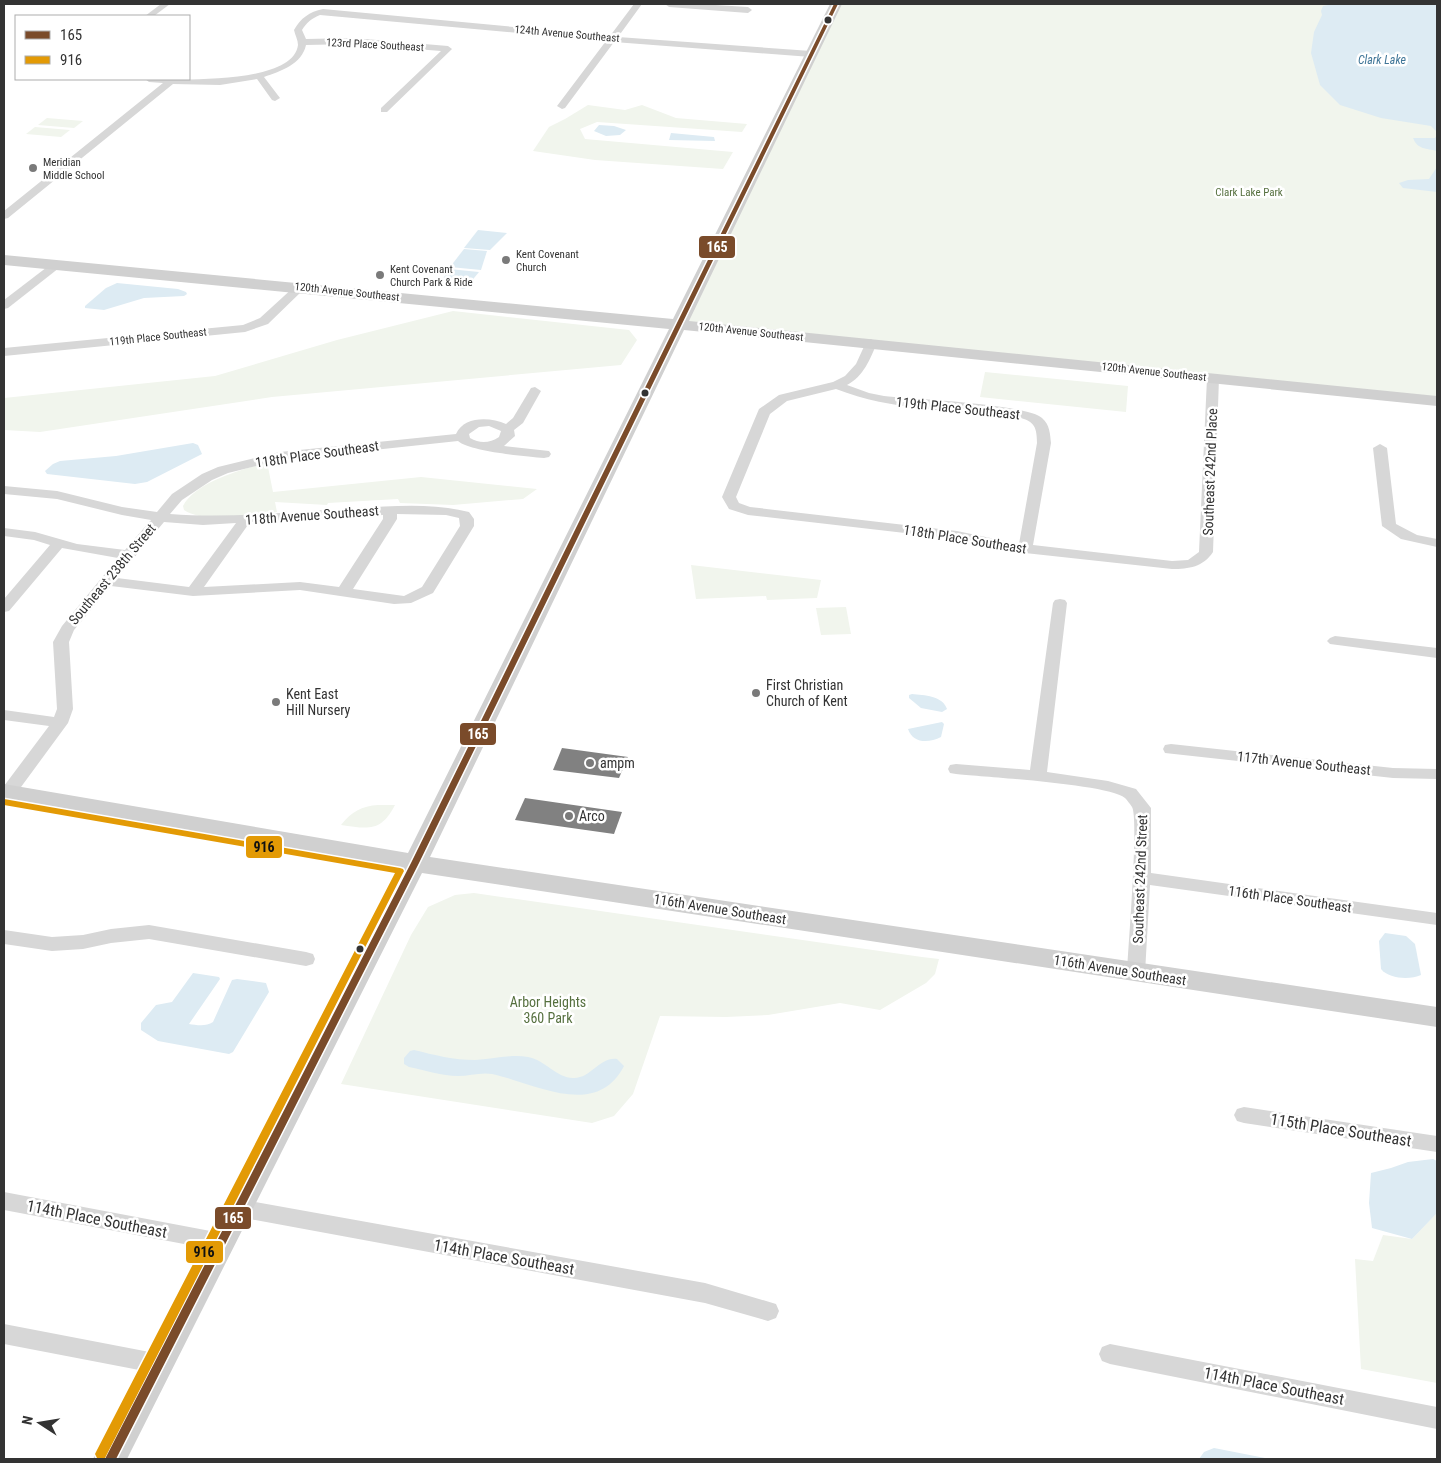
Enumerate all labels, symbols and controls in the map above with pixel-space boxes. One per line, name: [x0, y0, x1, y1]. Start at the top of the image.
legend: [15, 15, 190, 80]
unlabelled marker: [823, 15, 833, 25]
street label: 124th Avenue Southeast: [514, 23, 620, 45]
text: 165: [60, 26, 82, 44]
street label: 123rd Place Southeast: [326, 36, 424, 54]
text: 916: [60, 51, 82, 69]
water label: Clark Lake: [1358, 53, 1407, 67]
place label: Meridian Middle School: [43, 156, 105, 182]
marker: Meridian Middle School: [27, 162, 39, 174]
park label: Clark Lake Park: [1215, 186, 1283, 199]
line badge: 165: [698, 235, 736, 259]
text: 165: [706, 239, 728, 255]
place label: Kent Covenant Church: [516, 248, 579, 274]
marker: Kent Covenant Church: [500, 254, 512, 266]
place label: Kent Covenant Church Park & Ride: [390, 263, 473, 289]
marker: Kent Covenant Church Park & Ride: [374, 269, 386, 281]
street label: 120th Avenue Southeast: [294, 280, 400, 304]
street label: 120th Avenue Southeast: [698, 320, 804, 344]
street label: 119th Place Southeast: [109, 325, 207, 349]
street label: 120th Avenue Southeast: [1101, 360, 1207, 384]
unlabelled marker: [640, 388, 650, 398]
street label: 119th Place Southeast: [895, 394, 1021, 422]
street label: Southeast 242nd Place: [1200, 408, 1220, 536]
street label: 118th Place Southeast: [254, 437, 380, 471]
street label: 118th Avenue Southeast: [245, 502, 379, 528]
street label: Southeast 238th Street: [65, 520, 159, 628]
street label: 118th Place Southeast: [902, 521, 1028, 557]
place label: First Christian Church of Kent: [766, 677, 848, 709]
place label: Kent East Hill Nursery: [286, 686, 351, 718]
marker: First Christian Church of Kent: [750, 687, 762, 699]
marker: Kent East Hill Nursery: [270, 696, 282, 708]
line badge: 165: [459, 722, 497, 746]
text: 165: [467, 726, 489, 742]
street label: 117th Avenue Southeast: [1236, 748, 1372, 778]
place label: ampm: [600, 755, 635, 771]
marker: ampm: [584, 757, 596, 769]
place label: Arco: [579, 808, 605, 824]
marker: Arco: [563, 810, 575, 822]
street label: Southeast 242nd Street: [1130, 814, 1150, 944]
line badge: 916: [245, 835, 283, 859]
text: 916: [253, 839, 275, 855]
street label: 116th Place Southeast: [1227, 882, 1353, 916]
street label: 116th Avenue Southeast: [653, 891, 787, 927]
unlabelled marker: [355, 944, 365, 954]
street label: 116th Avenue Southeast: [1053, 952, 1187, 988]
park label: Arbor Heights 360 Park: [510, 994, 586, 1026]
street label: 115th Place Southeast: [1269, 1109, 1413, 1151]
street label: 114th Place Southeast: [25, 1196, 169, 1242]
line badge: 165: [214, 1206, 252, 1230]
text: 165: [222, 1210, 244, 1226]
street label: 114th Place Southeast: [432, 1235, 576, 1279]
line badge: 916: [185, 1240, 224, 1264]
text: 916: [193, 1244, 215, 1260]
street label: 114th Place Southeast: [1202, 1363, 1346, 1409]
north arrow: [15, 1398, 65, 1448]
text: N: [19, 1414, 36, 1426]

